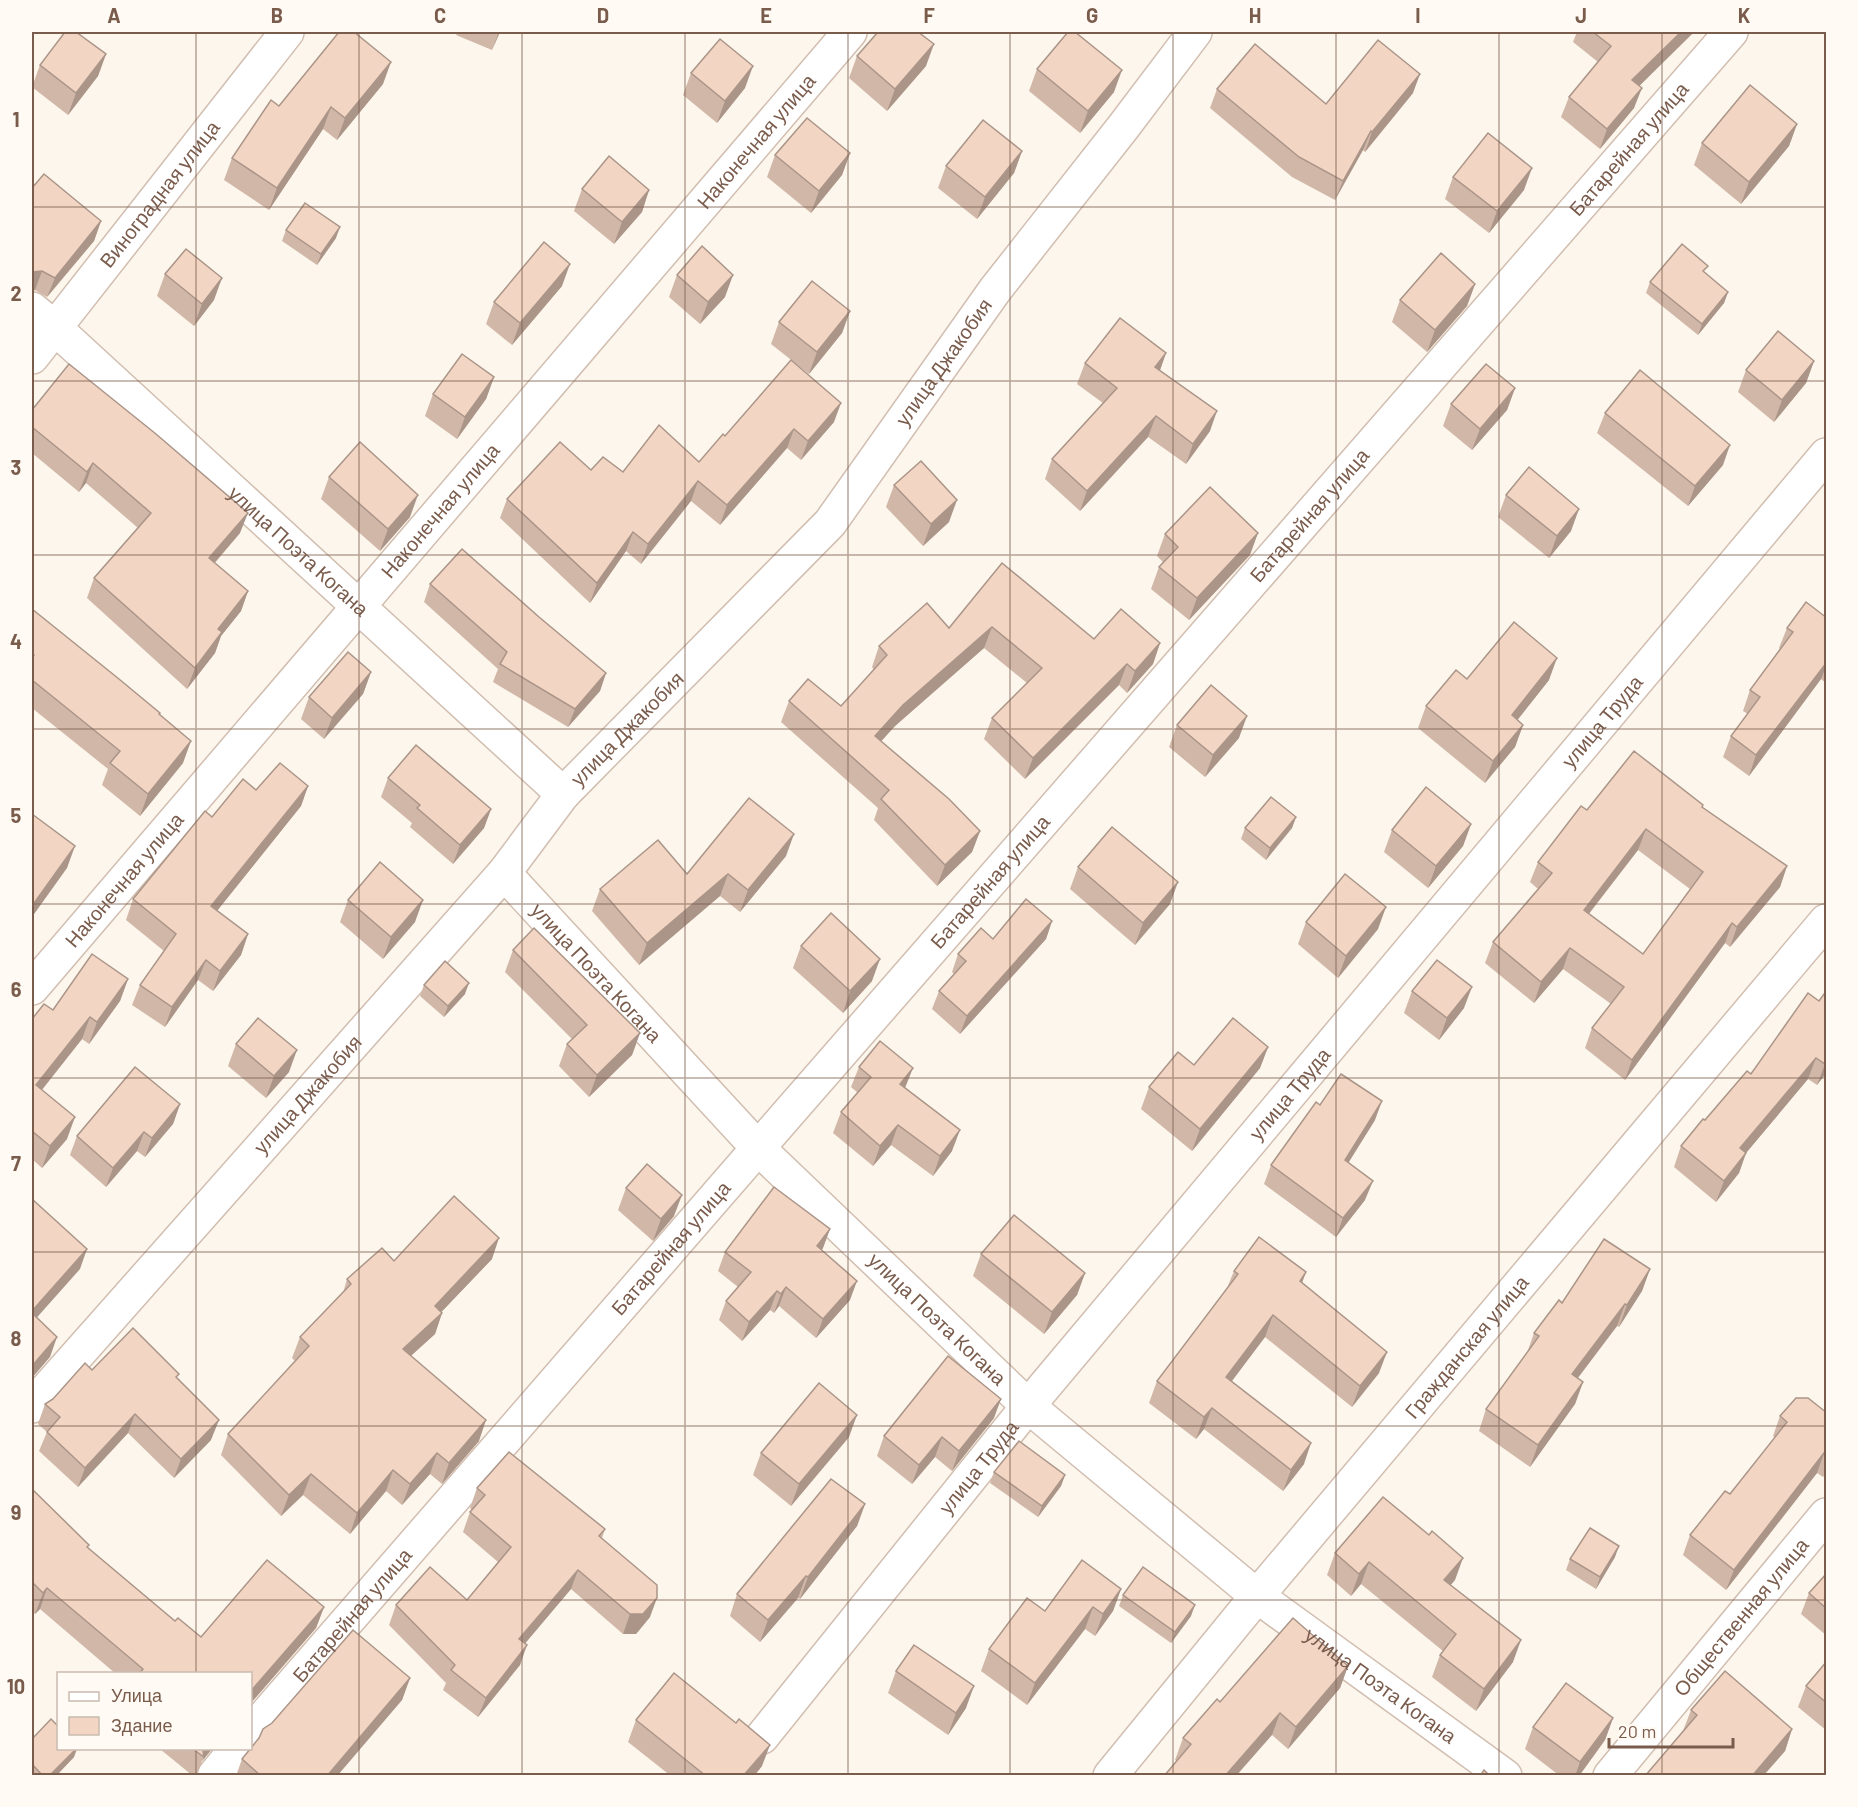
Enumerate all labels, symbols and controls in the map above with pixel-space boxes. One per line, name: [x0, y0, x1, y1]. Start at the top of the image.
text: A: [107, 3, 121, 27]
text: B: [271, 3, 283, 27]
text: C: [434, 3, 446, 27]
text: D: [597, 3, 609, 27]
text: E: [760, 3, 772, 27]
text: F: [923, 3, 935, 27]
text: G: [1086, 3, 1098, 27]
text: H: [1249, 3, 1261, 27]
text: I: [1415, 3, 1421, 27]
text: J: [1575, 3, 1587, 27]
text: K: [1738, 3, 1751, 27]
street label: Наконечная улица: [691, 68, 820, 213]
street label: Батарейная улица: [1563, 76, 1693, 220]
text: 1: [12, 107, 20, 131]
street label: Виноградная улица: [94, 115, 225, 272]
text: 2: [10, 281, 22, 305]
street label: улица Джакобия: [890, 293, 996, 430]
street label: Наконечная улица: [375, 437, 504, 582]
street label: Батарейная улица: [1244, 442, 1374, 586]
text: 3: [11, 455, 21, 479]
street label: улица Поэта Когана: [224, 480, 375, 621]
text: 4: [10, 629, 22, 653]
street label: улица Джакобия: [565, 666, 688, 790]
street label: улица Труда: [1556, 669, 1648, 772]
text: 5: [11, 803, 22, 827]
street label: Наконечная улица: [59, 807, 188, 952]
street label: Батарейная улица: [925, 809, 1055, 953]
street label: улица Поэта Когана: [527, 898, 668, 1048]
text: 6: [11, 977, 22, 1001]
street label: улица Джакобия: [248, 1030, 366, 1158]
street label: улица Труда: [1244, 1042, 1335, 1144]
text: 7: [11, 1151, 21, 1175]
street label: Батарейная улица: [606, 1175, 735, 1319]
street label: улица Поэта Когана: [864, 1247, 1012, 1390]
street label: Гражданская улица: [1399, 1269, 1534, 1423]
text: 8: [11, 1326, 22, 1350]
street label: улица Труда: [933, 1414, 1023, 1518]
text: 9: [11, 1500, 21, 1524]
street label: Общественная улица: [1668, 1532, 1814, 1701]
street label: Батарейная улица: [287, 1542, 417, 1686]
street label: улица Поэта Когана: [1301, 1622, 1462, 1748]
legend: [57, 1672, 252, 1750]
text: 10: [7, 1674, 25, 1698]
text: Улица: [111, 1684, 163, 1706]
scale bar: [1609, 1711, 1734, 1749]
text: Здание: [111, 1714, 172, 1736]
text: 20 m: [1618, 1720, 1656, 1742]

